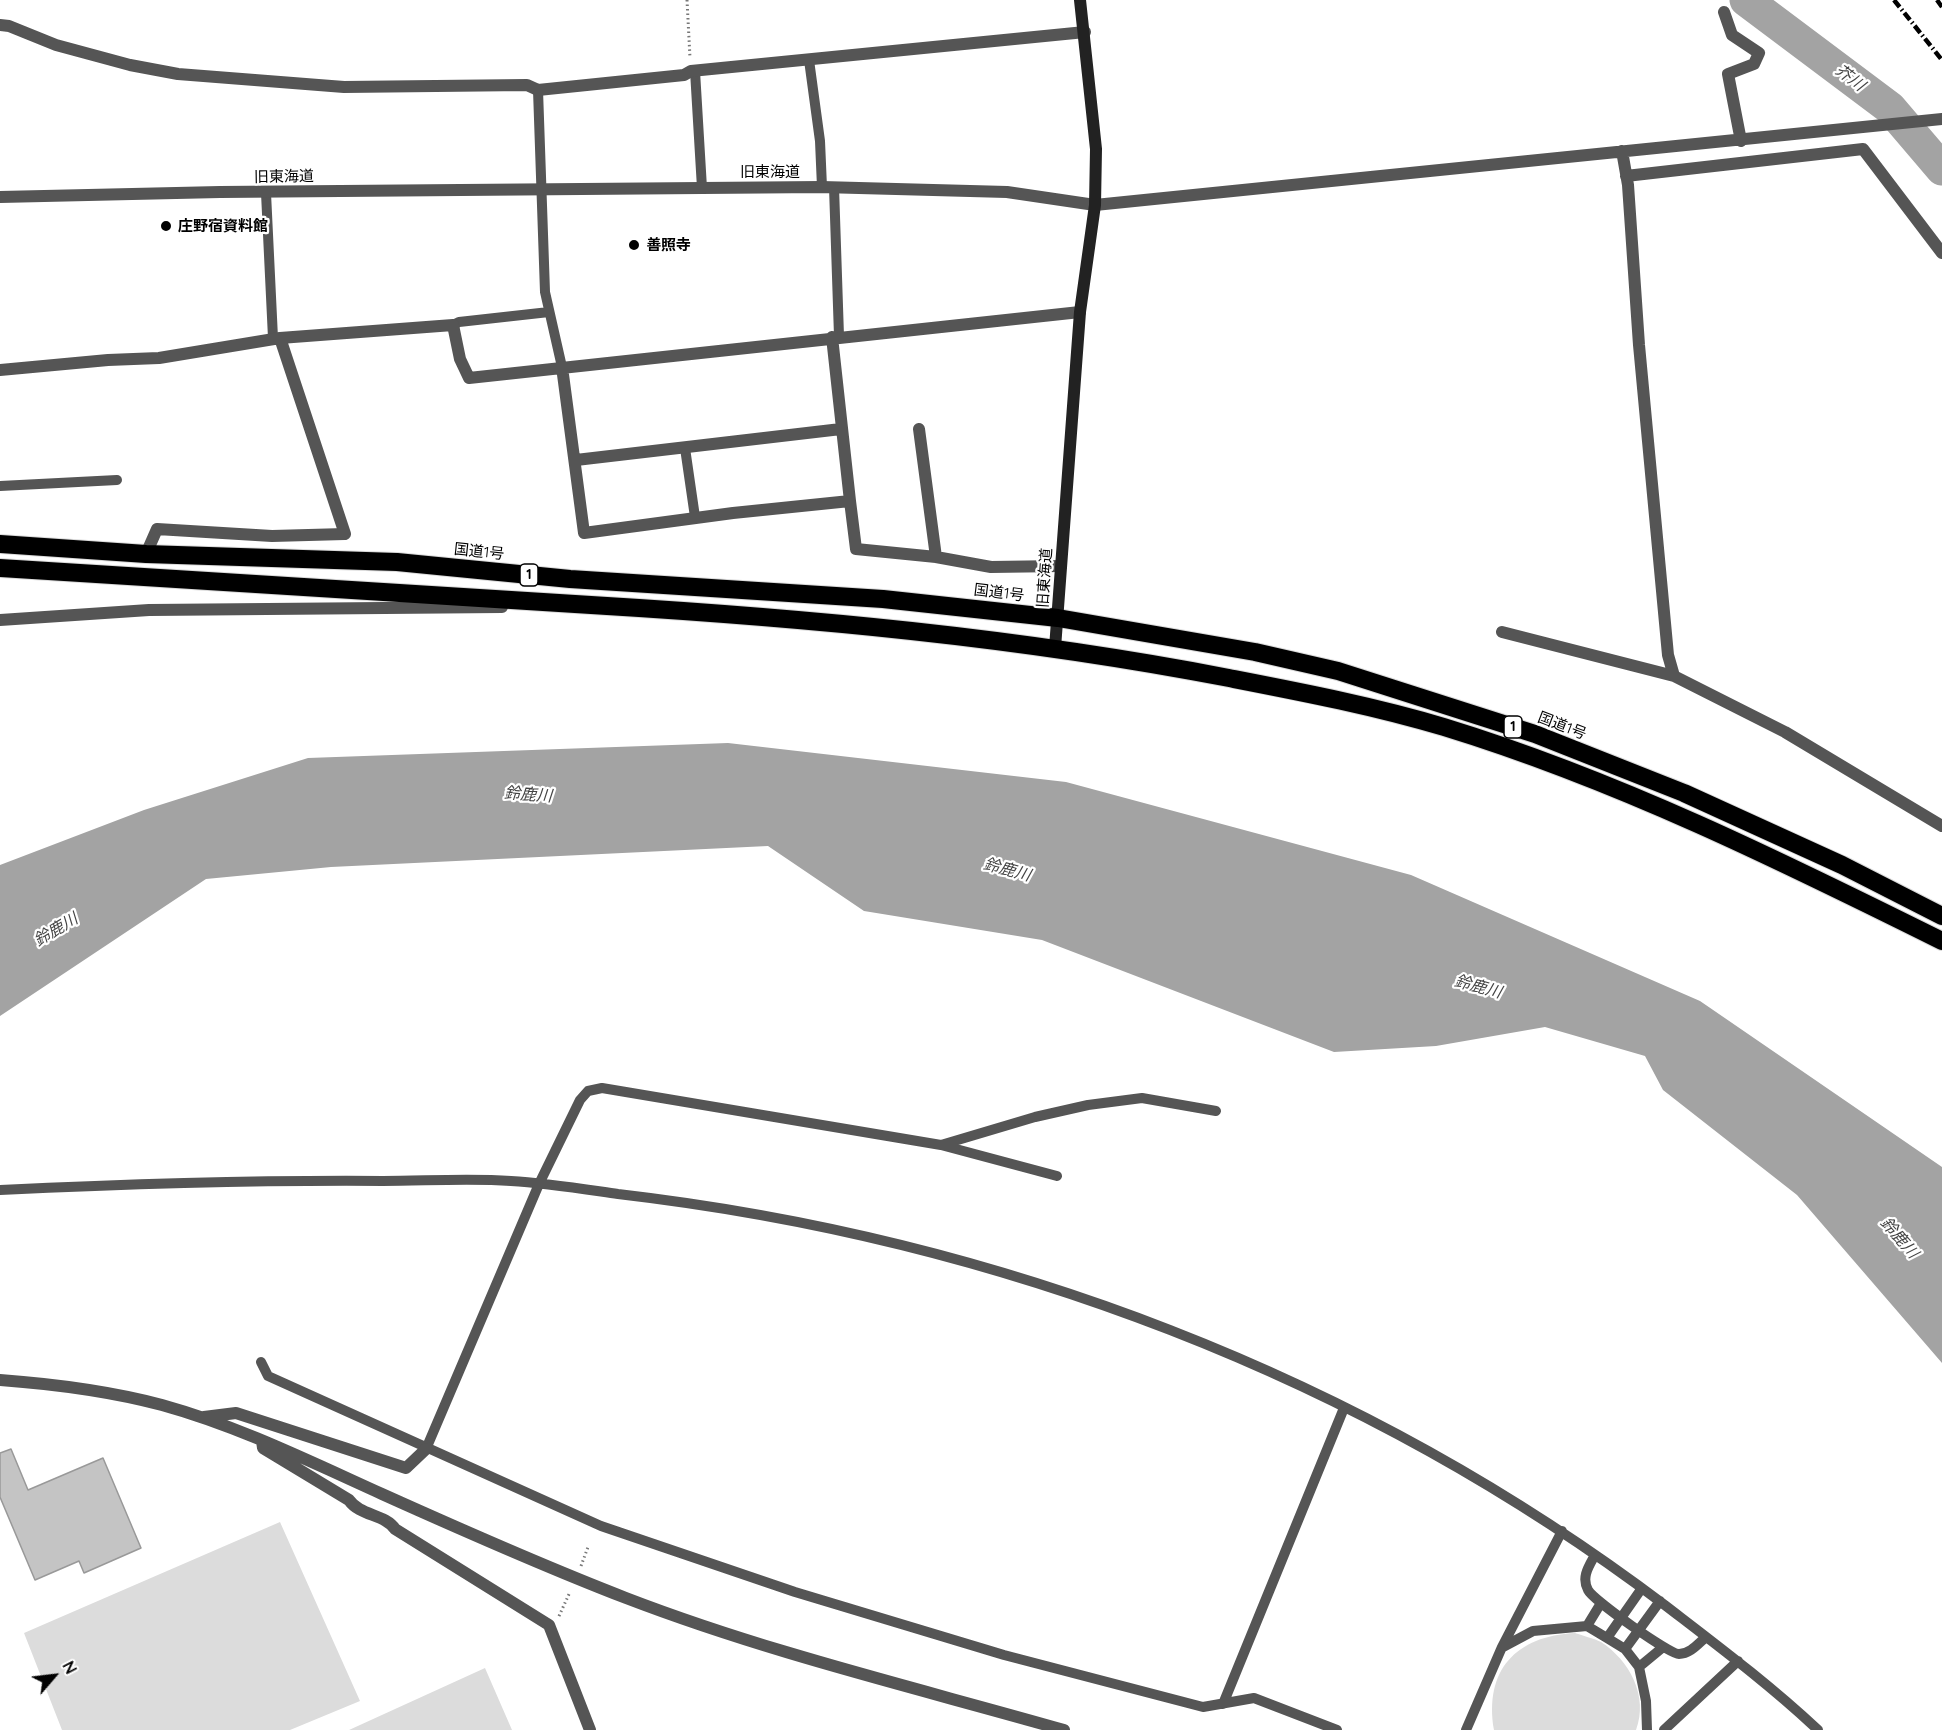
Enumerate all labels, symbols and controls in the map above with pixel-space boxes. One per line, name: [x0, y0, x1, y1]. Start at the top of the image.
water label: 芥川: [1831, 61, 1869, 95]
street label: 旧東海道: [740, 163, 800, 181]
street label: 旧東海道: [254, 167, 314, 187]
place label: 庄野宿資料館: [178, 217, 268, 235]
marker: 庄野宿資料館: [159, 219, 173, 233]
place label: 善照寺: [646, 236, 691, 254]
marker: 善照寺: [627, 238, 641, 252]
street label: 国道1号: [453, 540, 505, 564]
street label: 旧東海道: [1034, 547, 1056, 609]
road number: 1: [520, 564, 538, 586]
street label: 国道1号: [973, 581, 1025, 605]
street label: 国道1号: [1535, 709, 1589, 743]
road number: 1: [1504, 716, 1522, 738]
water label: 鈴鹿川: [503, 784, 553, 806]
water label: 鈴鹿川: [981, 855, 1033, 885]
water label: 鈴鹿川: [30, 909, 82, 951]
water label: 鈴鹿川: [1452, 972, 1504, 1002]
water label: 鈴鹿川: [1876, 1214, 1922, 1262]
north arrow: [24, 1646, 84, 1706]
text: N: [58, 1658, 81, 1677]

